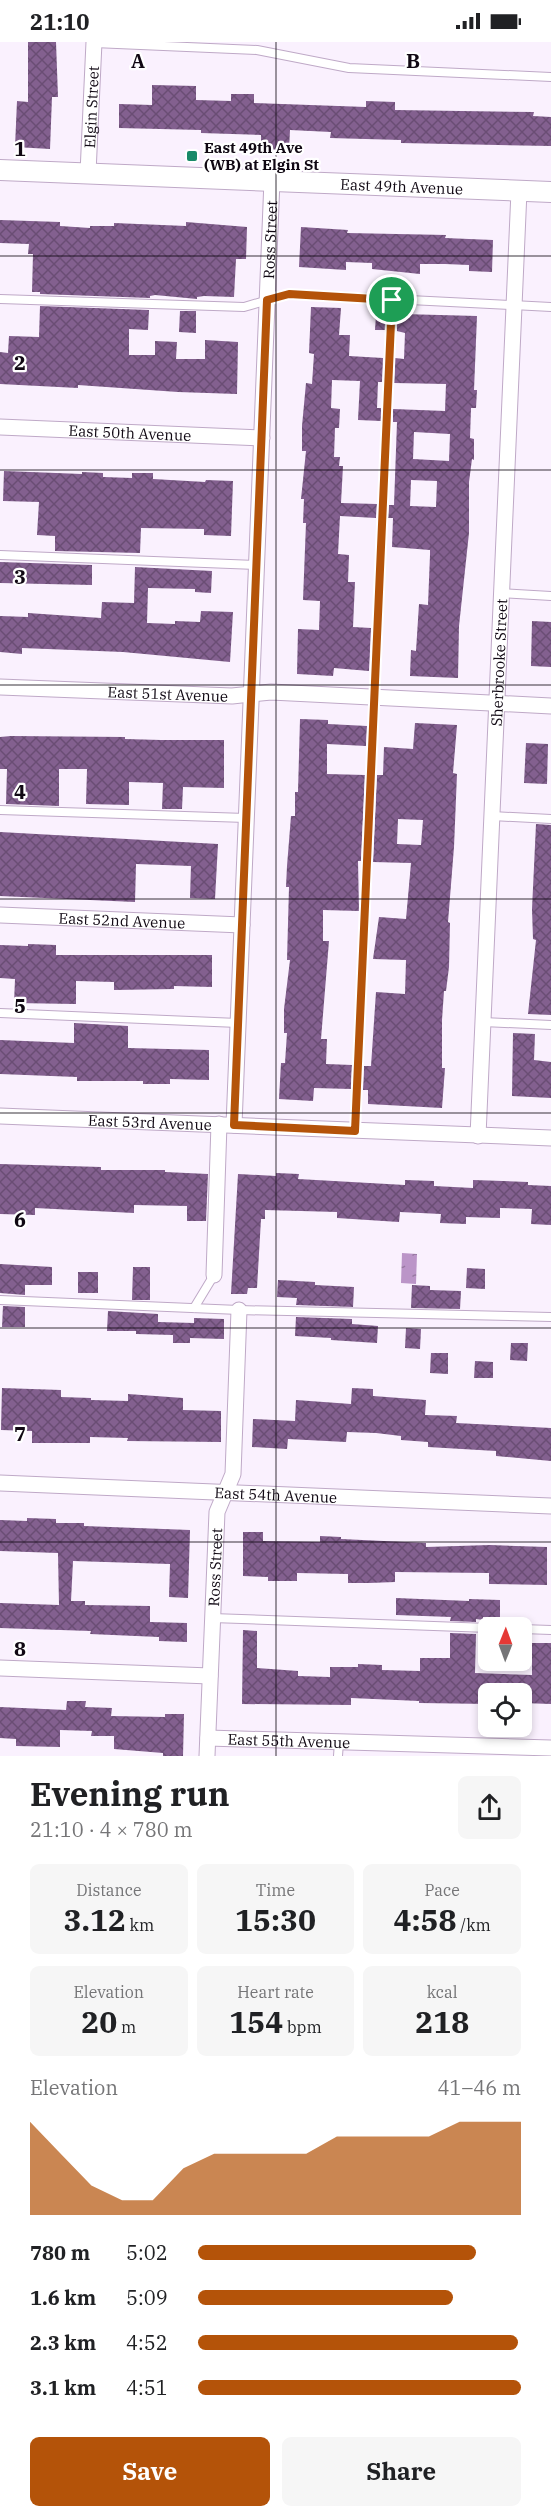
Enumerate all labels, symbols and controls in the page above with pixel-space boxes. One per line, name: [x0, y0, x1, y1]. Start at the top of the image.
text: 21:10: [30, 7, 89, 36]
text: A: [131, 47, 145, 74]
text: B: [406, 47, 420, 74]
street label: Elgin Street: [80, 66, 102, 149]
text: 1: [14, 135, 26, 162]
place label: East 49th Ave (WB) at Elgin St: [204, 138, 319, 174]
marker: East 49th Ave (WB) at Elgin St: [185, 149, 199, 163]
street label: East 49th Avenue: [340, 174, 463, 198]
street label: Ross Street: [259, 200, 281, 279]
pin: [366, 274, 417, 325]
icon: arrive: [375, 283, 408, 316]
text: 2: [14, 349, 26, 376]
street label: East 50th Avenue: [68, 420, 192, 445]
text: 3: [14, 563, 26, 590]
street label: Sherbrooke Street: [486, 598, 511, 727]
street label: East 51st Avenue: [107, 682, 229, 705]
text: 4: [14, 778, 26, 805]
street label: East 52nd Avenue: [58, 908, 186, 932]
text: 5: [14, 992, 26, 1019]
street label: East 53rd Avenue: [88, 1110, 212, 1134]
text: 6: [14, 1206, 26, 1233]
text: 7: [14, 1420, 26, 1447]
street label: East 54th Avenue: [214, 1482, 338, 1507]
street label: Ross Street: [204, 1528, 226, 1607]
north arrow: [478, 1617, 532, 1671]
map controls: [478, 1617, 532, 1737]
text: 8: [14, 1635, 26, 1662]
button: locate: [478, 1683, 532, 1737]
street label: East 55th Avenue: [227, 1729, 351, 1752]
text: Evening run: [30, 1772, 230, 1815]
button: share: [458, 1776, 521, 1839]
text: 21:10 · 4 × 780 m: [30, 1816, 193, 1843]
text: Distance: [76, 1880, 141, 1900]
text: Time: [256, 1880, 295, 1900]
text: Pace: [425, 1880, 460, 1900]
text: 3.12: [63, 1900, 126, 1939]
text: 15:30: [235, 1900, 316, 1939]
text: 4:58: [394, 1900, 457, 1939]
text: km: [126, 1915, 154, 1935]
text: /km: [457, 1915, 491, 1935]
text: Elevation: [74, 1982, 144, 2002]
text: Heart rate: [237, 1982, 314, 2002]
text: kcal: [427, 1982, 458, 2002]
text: 20: [81, 2002, 117, 2041]
text: 154: [229, 2002, 283, 2041]
text: 218: [415, 2002, 469, 2041]
text: m: [117, 2017, 136, 2037]
text: bpm: [283, 2017, 322, 2037]
text: Elevation: [30, 2074, 118, 2101]
text: 41–46 m: [438, 2074, 521, 2101]
text: 780 m: [30, 2239, 90, 2266]
text: 5:02: [126, 2239, 168, 2266]
text: 1.6 km: [30, 2284, 96, 2311]
text: 5:09: [126, 2284, 168, 2311]
text: 2.3 km: [30, 2329, 96, 2356]
text: 4:52: [126, 2329, 168, 2356]
text: 3.1 km: [30, 2374, 96, 2401]
text: 4:51: [126, 2374, 168, 2401]
button: Save: [30, 2437, 270, 2506]
button: Share: [282, 2437, 521, 2506]

